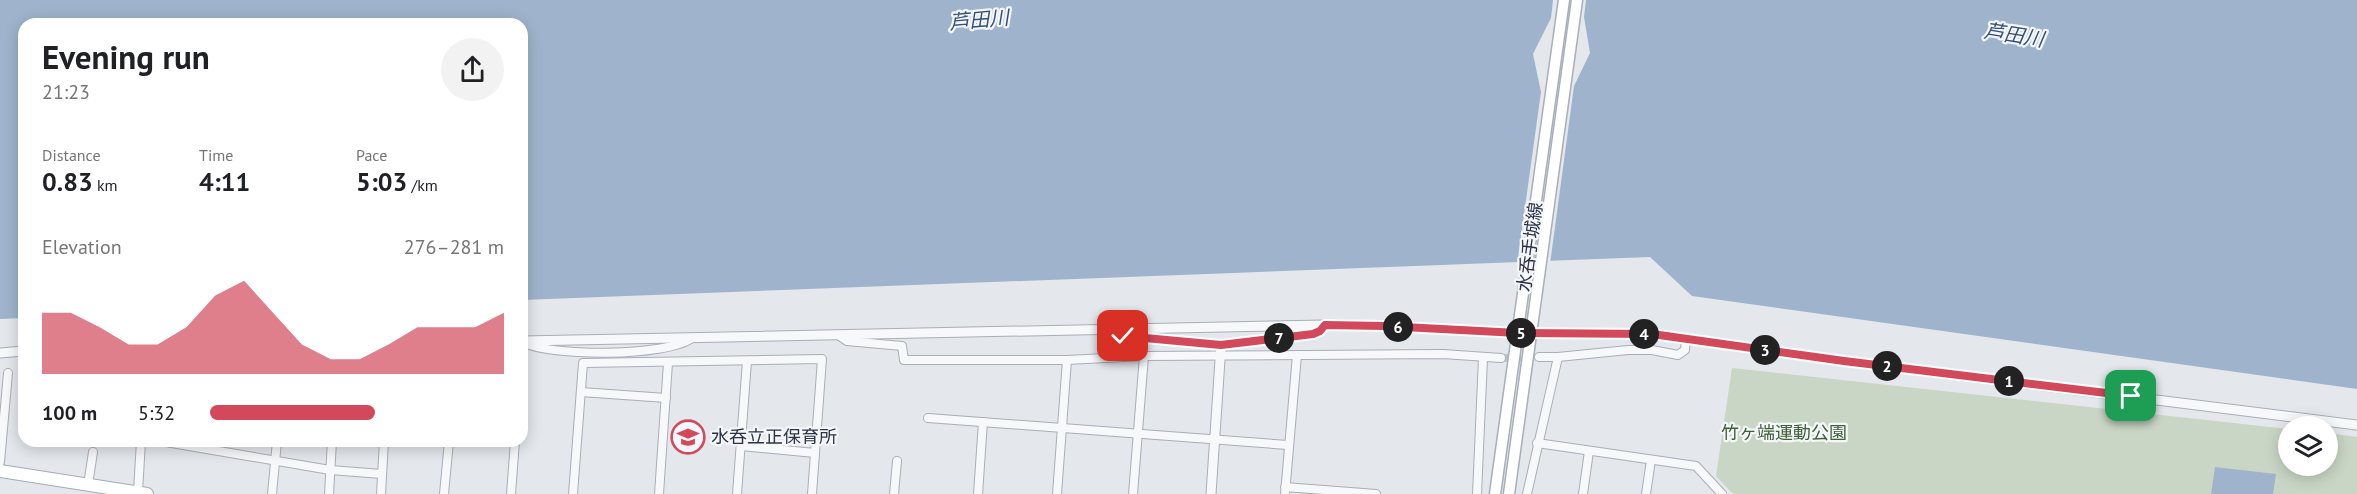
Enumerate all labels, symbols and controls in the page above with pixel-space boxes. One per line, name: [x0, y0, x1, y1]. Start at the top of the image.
water label: 芦田川: [948, 4, 1012, 36]
water label: 芦田川: [1982, 17, 2048, 53]
text: Evening run: [42, 35, 210, 78]
button: share: [441, 38, 504, 101]
text: 21:23: [42, 79, 90, 105]
text: Distance: [42, 145, 101, 165]
text: Time: [199, 145, 233, 165]
text: Pace: [356, 145, 387, 165]
text: 0.83: [42, 165, 93, 198]
text: 4:11: [199, 165, 250, 198]
text: 5:03: [356, 165, 407, 198]
text: km: [93, 175, 118, 195]
text: /km: [407, 175, 438, 195]
street label: 水呑手城線: [1512, 201, 1547, 293]
text: Elevation: [42, 234, 122, 260]
text: 276–281 m: [404, 234, 504, 260]
pin: [1097, 310, 1148, 361]
pin: 6: [1383, 312, 1413, 342]
text: 6: [1393, 317, 1403, 337]
pin: 5: [1506, 318, 1536, 348]
icon: check: [1106, 319, 1139, 352]
pin: 4: [1629, 319, 1659, 349]
pin: 7: [1264, 323, 1294, 353]
text: 5: [1516, 323, 1526, 343]
text: 4: [1639, 324, 1649, 344]
text: 7: [1274, 328, 1284, 348]
pin: 3: [1750, 335, 1780, 365]
text: 3: [1760, 340, 1770, 360]
pin: 2: [1872, 351, 1902, 381]
text: 2: [1882, 356, 1892, 376]
pin: 1: [1994, 366, 2024, 396]
pin: [2105, 370, 2156, 421]
text: 1: [2004, 371, 2014, 391]
icon: arrive: [2114, 379, 2147, 412]
text: 100 m: [42, 400, 97, 426]
text: 5:32: [138, 400, 175, 426]
map controls: [2278, 416, 2338, 476]
button: layers: [2278, 416, 2338, 476]
school or university icon: 水呑立正保育所: [670, 419, 706, 455]
park label: 竹ヶ端運動公園: [1721, 421, 1847, 444]
place label: 水呑立正保育所: [711, 425, 837, 448]

